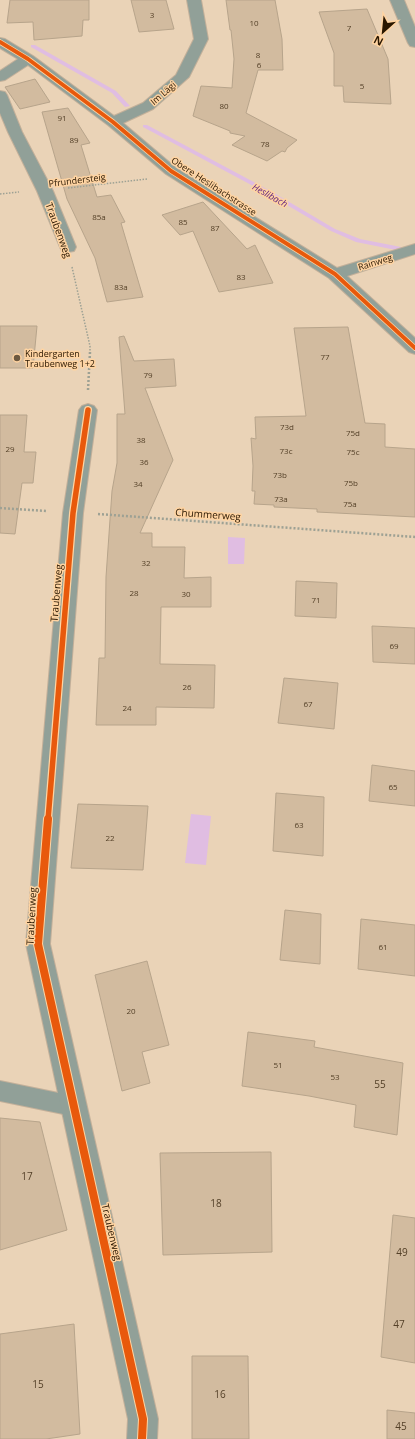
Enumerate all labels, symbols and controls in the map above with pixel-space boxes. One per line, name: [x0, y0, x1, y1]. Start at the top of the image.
house number: 3: [150, 9, 155, 20]
north arrow: [363, 12, 403, 52]
house number: 10: [249, 17, 259, 28]
house number: 7: [347, 22, 352, 33]
text: N: [371, 33, 386, 50]
house number: 8: [256, 49, 261, 60]
house number: 6: [257, 59, 262, 70]
street label: Im Lägi: [147, 78, 179, 108]
house number: 5: [360, 80, 365, 91]
house number: 80: [219, 100, 229, 111]
house number: 91: [57, 112, 67, 123]
house number: 89: [69, 134, 79, 145]
house number: 78: [260, 138, 270, 149]
street label: Obere Heslibachstrasse: [169, 154, 259, 218]
street label: Pfrundersteig: [48, 170, 106, 190]
water label: Heslibach: [250, 180, 290, 210]
street label: Traubenweg: [43, 200, 76, 260]
house number: 85a: [92, 211, 106, 222]
house number: 85: [178, 216, 188, 227]
house number: 87: [210, 222, 220, 233]
street label: Rainweg: [356, 251, 394, 273]
house number: 83: [236, 271, 246, 282]
house number: 83a: [114, 281, 128, 292]
place label: Kindergarten Traubenweg 1+2: [25, 347, 95, 370]
house number: 77: [320, 351, 330, 362]
marker: Kindergarten Traubenweg 1+2: [12, 353, 22, 363]
house number: 79: [143, 369, 153, 380]
house number: 73d: [280, 421, 294, 432]
house number: 75d: [346, 427, 360, 438]
house number: 38: [136, 434, 146, 445]
house number: 29: [5, 443, 15, 454]
house number: 73c: [280, 445, 293, 456]
house number: 75c: [347, 446, 360, 457]
house number: 36: [139, 456, 149, 467]
house number: 73b: [273, 469, 287, 480]
house number: 75b: [344, 477, 358, 488]
house number: 34: [133, 478, 143, 489]
house number: 73a: [274, 493, 288, 504]
house number: 75a: [343, 498, 357, 509]
street label: Chummerweg: [175, 505, 242, 523]
house number: 32: [141, 557, 151, 568]
street label: Traubenweg: [47, 563, 66, 622]
house number: 28: [129, 587, 139, 598]
house number: 30: [181, 588, 191, 599]
house number: 71: [311, 594, 321, 605]
house number: 69: [389, 640, 399, 651]
house number: 26: [182, 681, 192, 692]
house number: 67: [303, 698, 313, 709]
house number: 24: [122, 702, 132, 713]
house number: 65: [388, 781, 398, 792]
house number: 63: [294, 819, 304, 830]
house number: 22: [105, 832, 115, 843]
street label: Traubenweg: [22, 886, 40, 945]
house number: 61: [378, 941, 388, 952]
house number: 20: [126, 1005, 136, 1016]
house number: 51: [273, 1059, 283, 1070]
house number: 53: [330, 1071, 340, 1082]
house number: 55: [374, 1077, 386, 1091]
house number: 17: [21, 1169, 33, 1183]
house number: 18: [210, 1196, 222, 1210]
street label: Traubenweg: [99, 1202, 125, 1262]
house number: 49: [396, 1245, 408, 1259]
house number: 47: [393, 1317, 405, 1331]
house number: 15: [32, 1377, 44, 1391]
house number: 16: [214, 1387, 226, 1401]
house number: 45: [395, 1419, 407, 1433]

